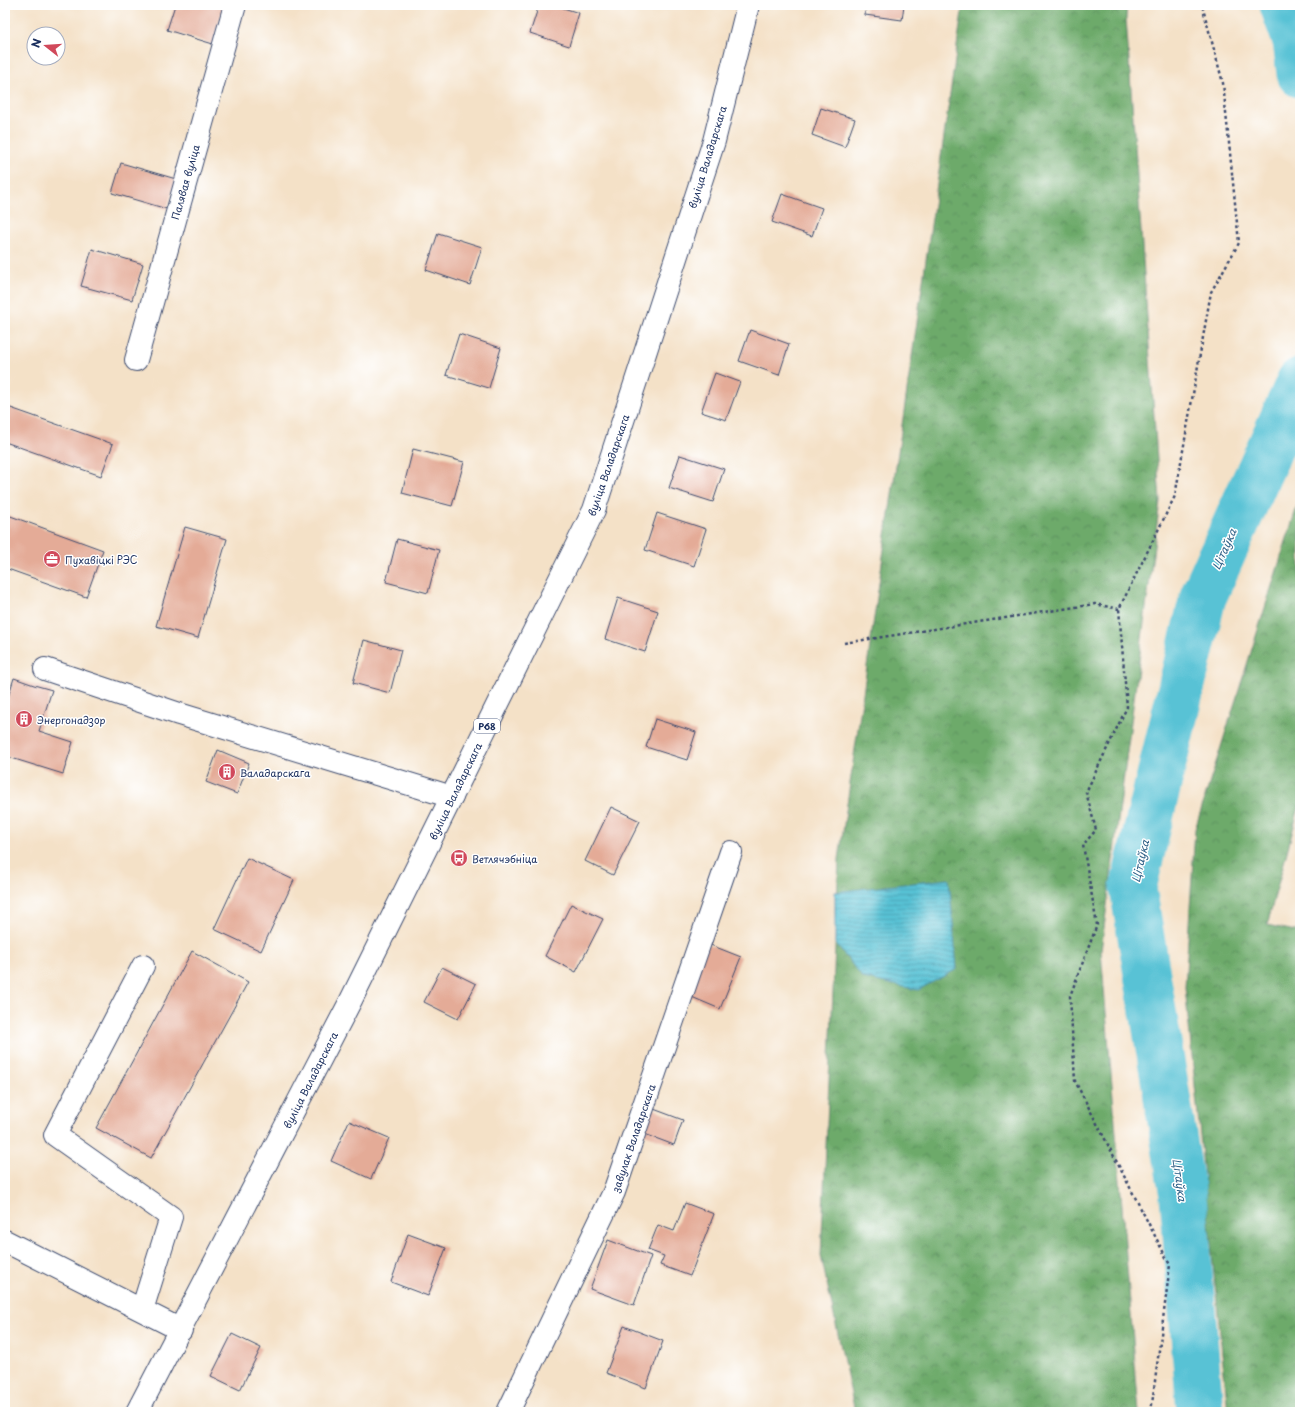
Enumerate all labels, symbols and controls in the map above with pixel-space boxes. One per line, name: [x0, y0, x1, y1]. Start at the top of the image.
north arrow: [26, 26, 66, 66]
text: N: [27, 36, 45, 50]
street label: вуліца Валадарскага: [684, 103, 731, 211]
street label: Палявая вуліца: [167, 142, 204, 222]
street label: вуліца Валадарскага: [584, 411, 634, 518]
water label: Цітаўка: [1207, 525, 1241, 572]
office icon: Пухавіцкі РЭС: [42, 549, 62, 569]
place label: Пухавіцкі РЭС: [65, 552, 138, 568]
building icon: Энергонадзор: [14, 709, 34, 729]
place label: Энергонадзор: [37, 712, 105, 727]
road number: Р68: [474, 719, 500, 733]
street label: вуліца Валадарскага: [425, 739, 486, 843]
building icon: Валадарскага: [217, 762, 237, 782]
place label: Валадарскага: [240, 765, 311, 780]
water label: Цітаўка: [1127, 837, 1153, 884]
bus stop icon: Ветлячэбніца: [449, 848, 469, 868]
place label: Ветлячэбніца: [472, 851, 538, 866]
street label: вуліца Валадарскага: [279, 1028, 342, 1131]
street label: завулак Валадарскага: [607, 1081, 660, 1195]
water label: Цітаўка: [1169, 1157, 1192, 1204]

